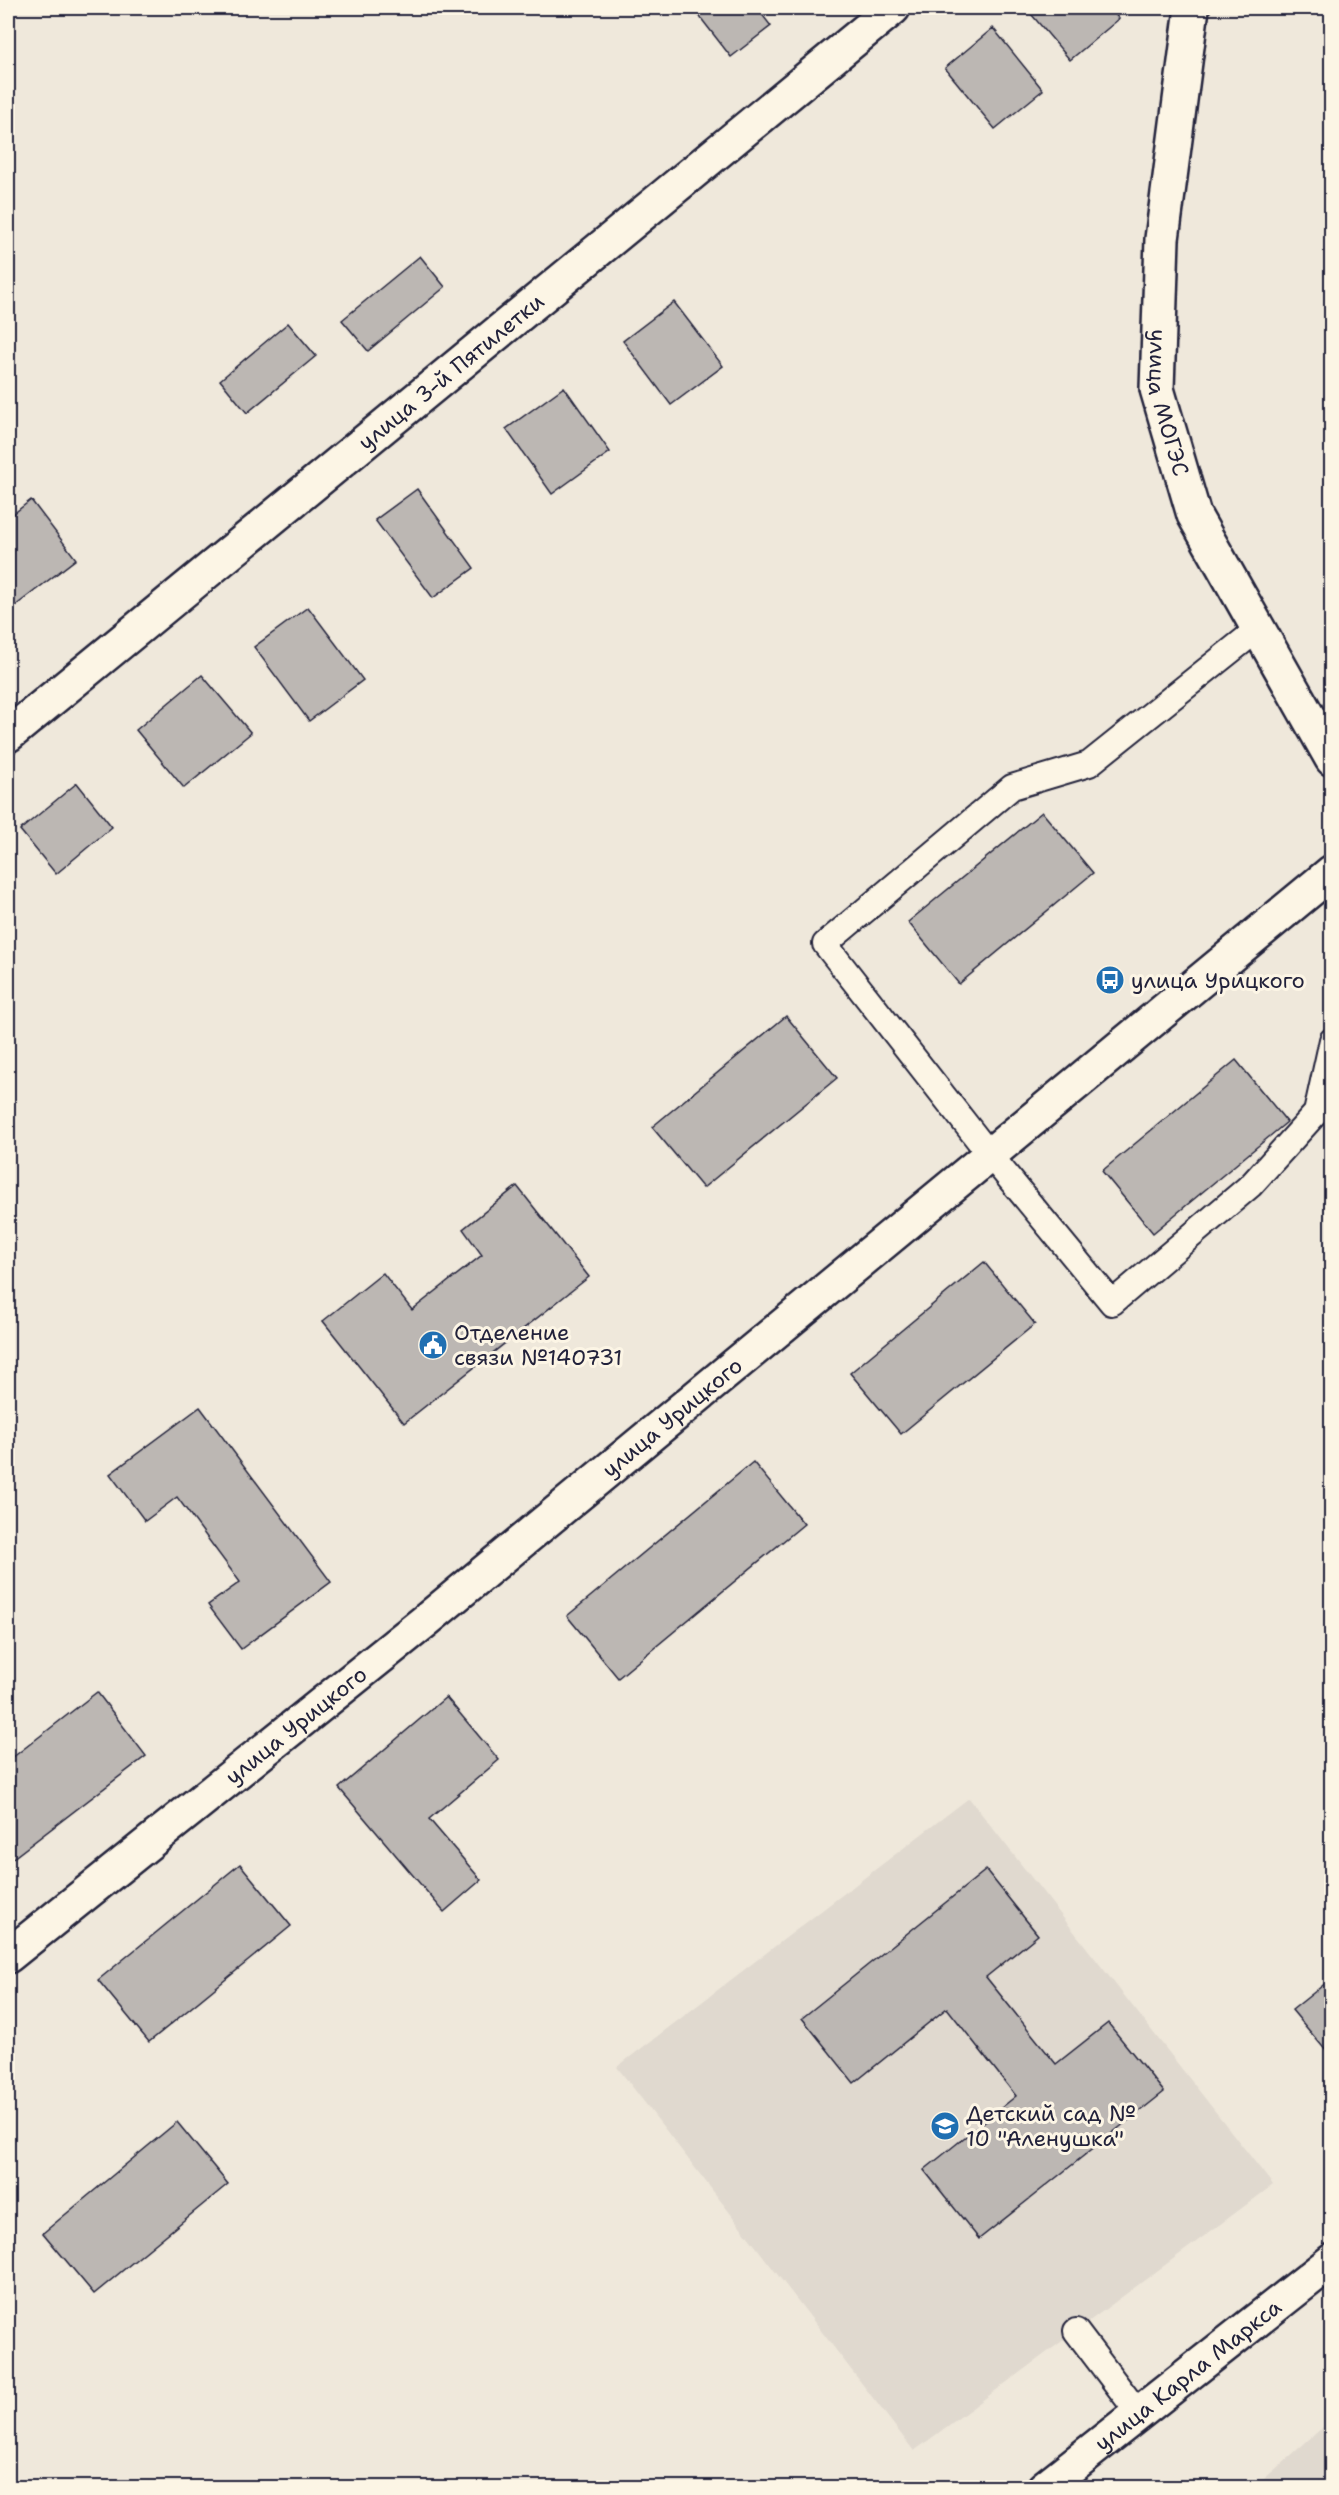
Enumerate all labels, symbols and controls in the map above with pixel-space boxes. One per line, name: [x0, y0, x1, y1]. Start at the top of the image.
street label: улица 3-й Пятилетки: [352, 286, 550, 456]
street label: улица МОГЭС: [1142, 329, 1196, 479]
bus stop icon: улица Урицкого: [1094, 964, 1126, 996]
place label: улица Урицкого: [1131, 966, 1305, 995]
place label: Отделение связи №140731: [454, 1318, 623, 1372]
public building icon: Отделение связи №140731: [417, 1329, 449, 1361]
street label: улица Урицкого: [596, 1351, 748, 1484]
street label: улица Урицкого: [219, 1659, 373, 1791]
place label: Детский сад № 10 "Аленушка": [966, 2099, 1136, 2153]
school or university icon: Детский сад № 10 "Аленушка": [929, 2110, 961, 2142]
street label: улица Карла Маркса: [1088, 2292, 1287, 2457]

